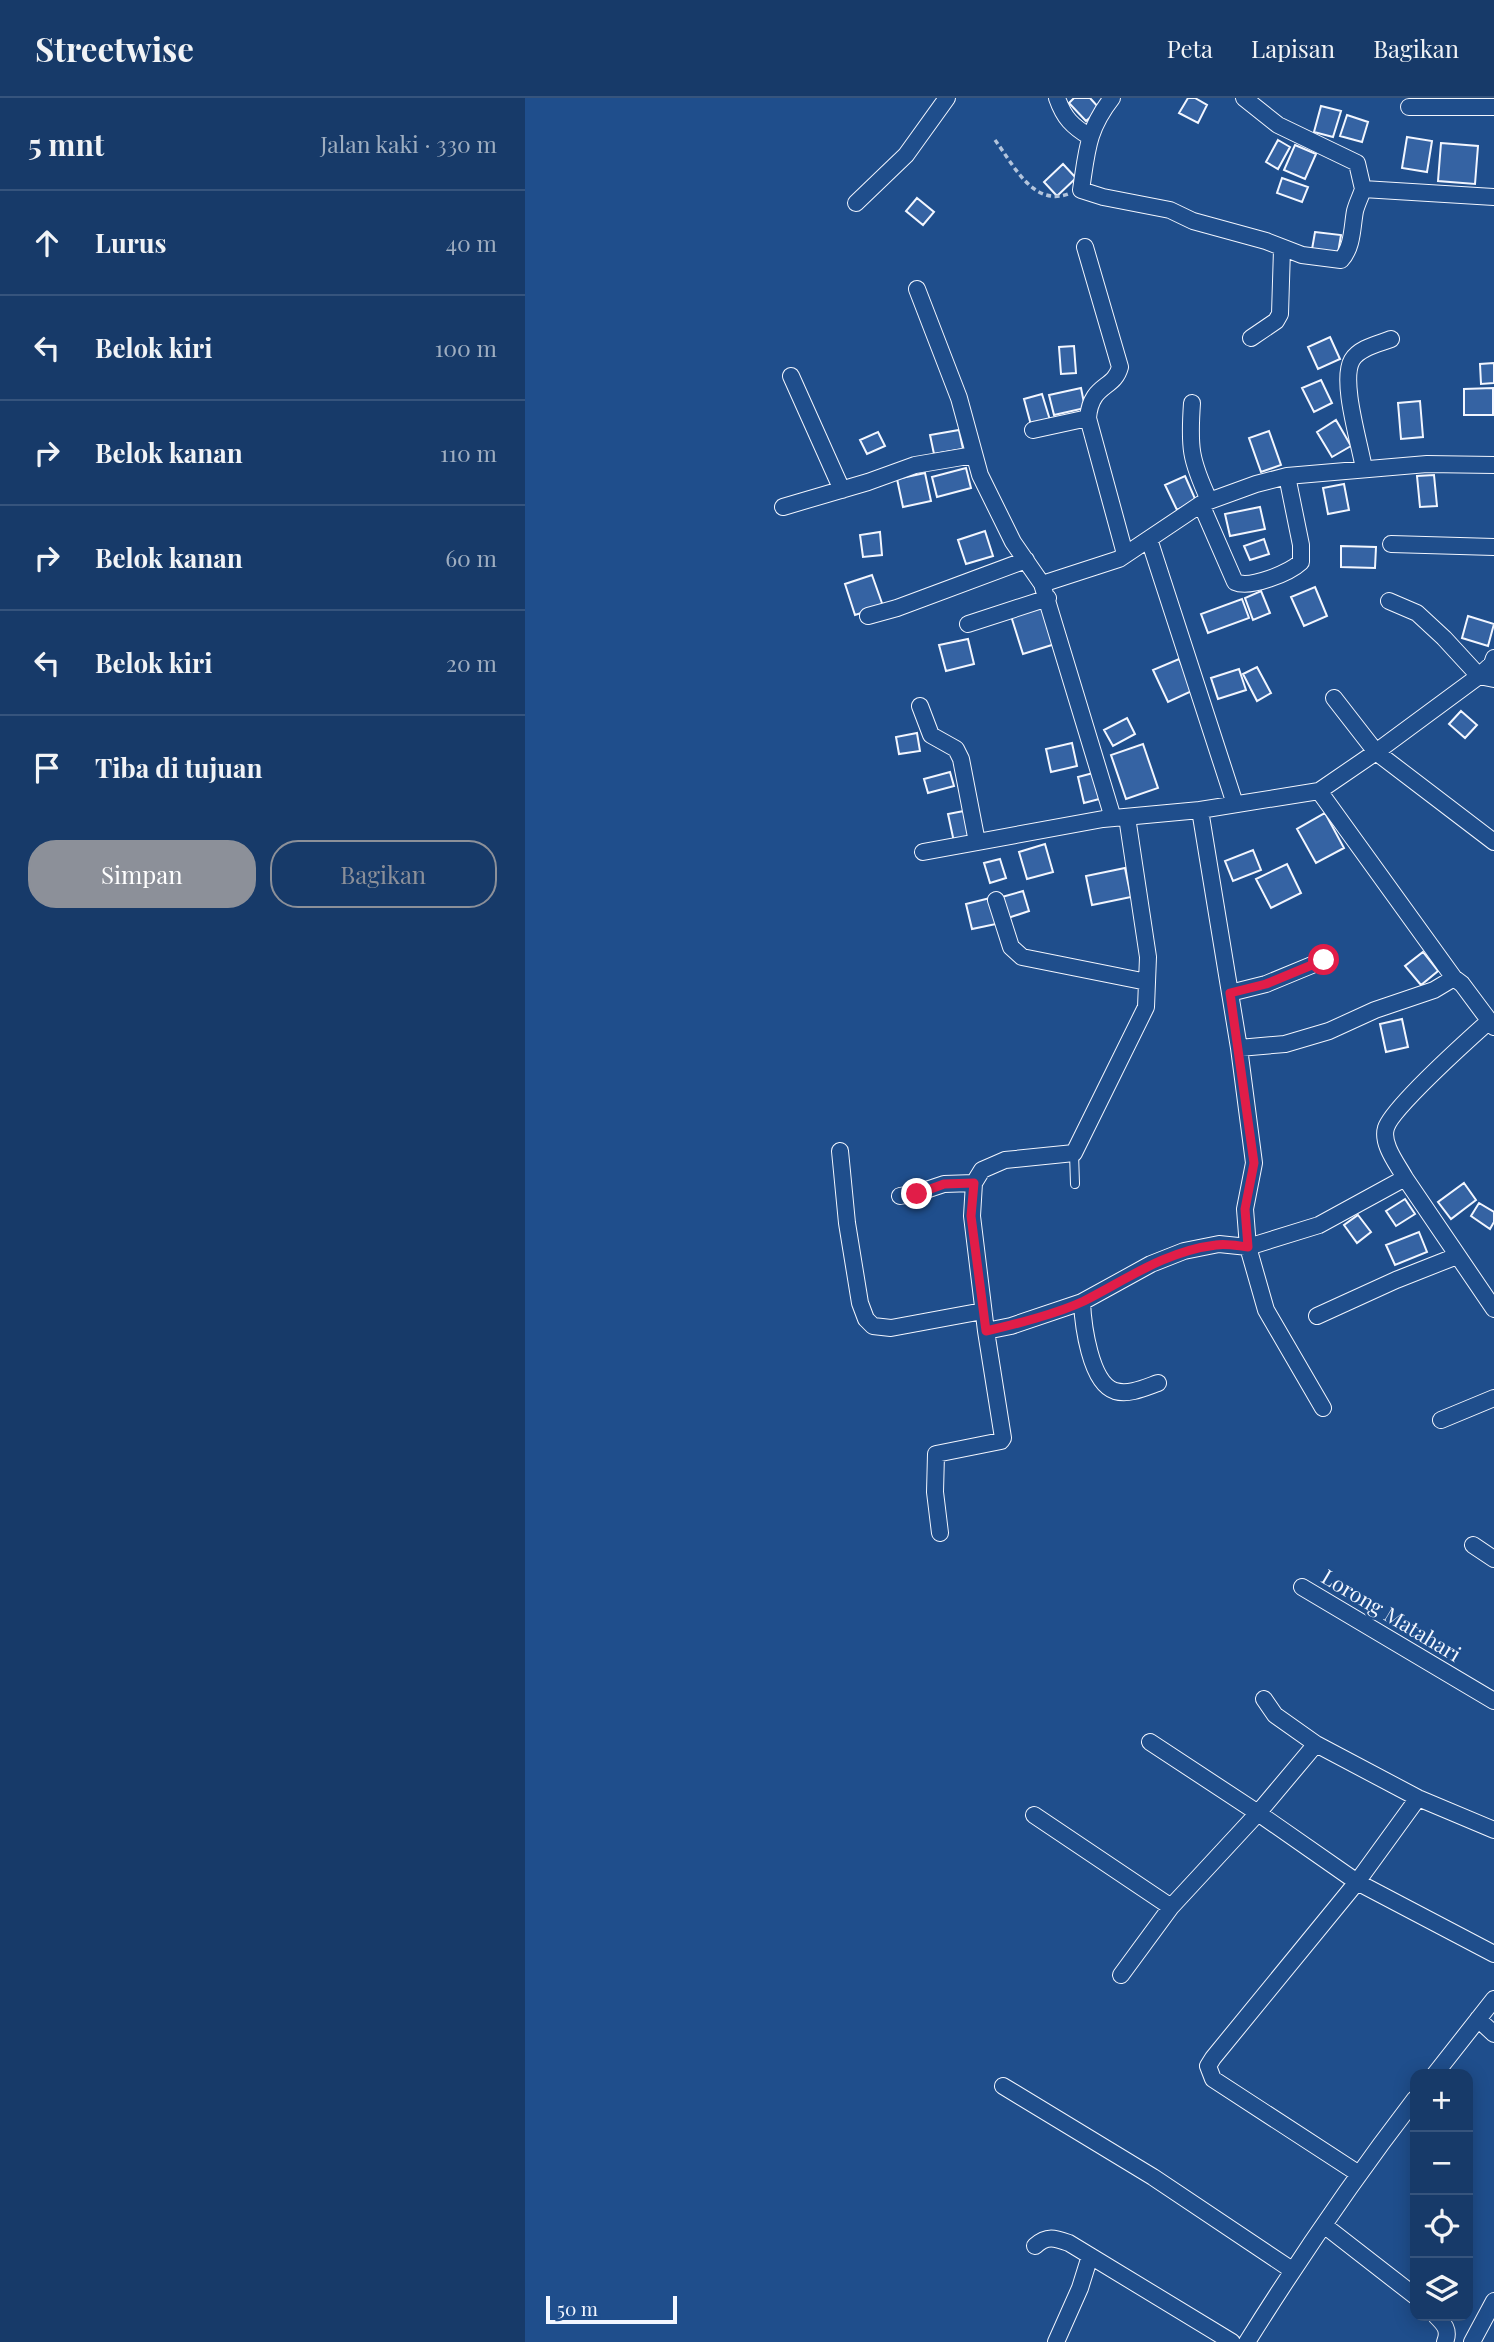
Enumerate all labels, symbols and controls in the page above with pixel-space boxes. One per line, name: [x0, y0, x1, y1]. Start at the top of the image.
text: Streetwise: [35, 26, 194, 70]
text: Peta: [1167, 32, 1213, 64]
text: Lapisan: [1251, 32, 1335, 64]
text: Bagikan: [1373, 32, 1459, 64]
text: 5 mnt: [28, 124, 104, 164]
text: Jalan kaki · 330 m: [320, 128, 497, 159]
icon: ahead: [28, 224, 66, 262]
text: Lurus: [95, 225, 167, 260]
text: 40 m: [446, 227, 497, 258]
icon: left: [28, 329, 66, 367]
text: Belok kiri: [95, 330, 212, 365]
text: 100 m: [435, 332, 497, 363]
icon: right: [28, 434, 66, 472]
text: Belok kanan: [95, 435, 243, 470]
text: 110 m: [440, 437, 497, 468]
icon: right: [28, 539, 66, 577]
text: Belok kanan: [95, 540, 243, 575]
text: 60 m: [445, 542, 497, 573]
icon: left: [28, 644, 66, 682]
text: Belok kiri: [95, 645, 212, 680]
text: 20 m: [446, 647, 497, 678]
icon: arrive: [28, 749, 66, 787]
text: Tiba di tujuan: [95, 750, 263, 785]
button: Simpan: [28, 840, 256, 908]
button: Bagikan: [270, 840, 497, 908]
route start: [1308, 944, 1339, 975]
route end: [901, 1178, 932, 1209]
street label: Lorong Matahari: [1317, 1562, 1467, 1667]
map controls: [1410, 2069, 1473, 2321]
button: +: [1410, 2069, 1473, 2132]
button: −: [1410, 2132, 1473, 2195]
button: locate: [1410, 2195, 1473, 2258]
button: layers: [1410, 2258, 1473, 2321]
scale bar: [546, 2293, 677, 2325]
text: 50 m: [557, 2295, 598, 2321]

